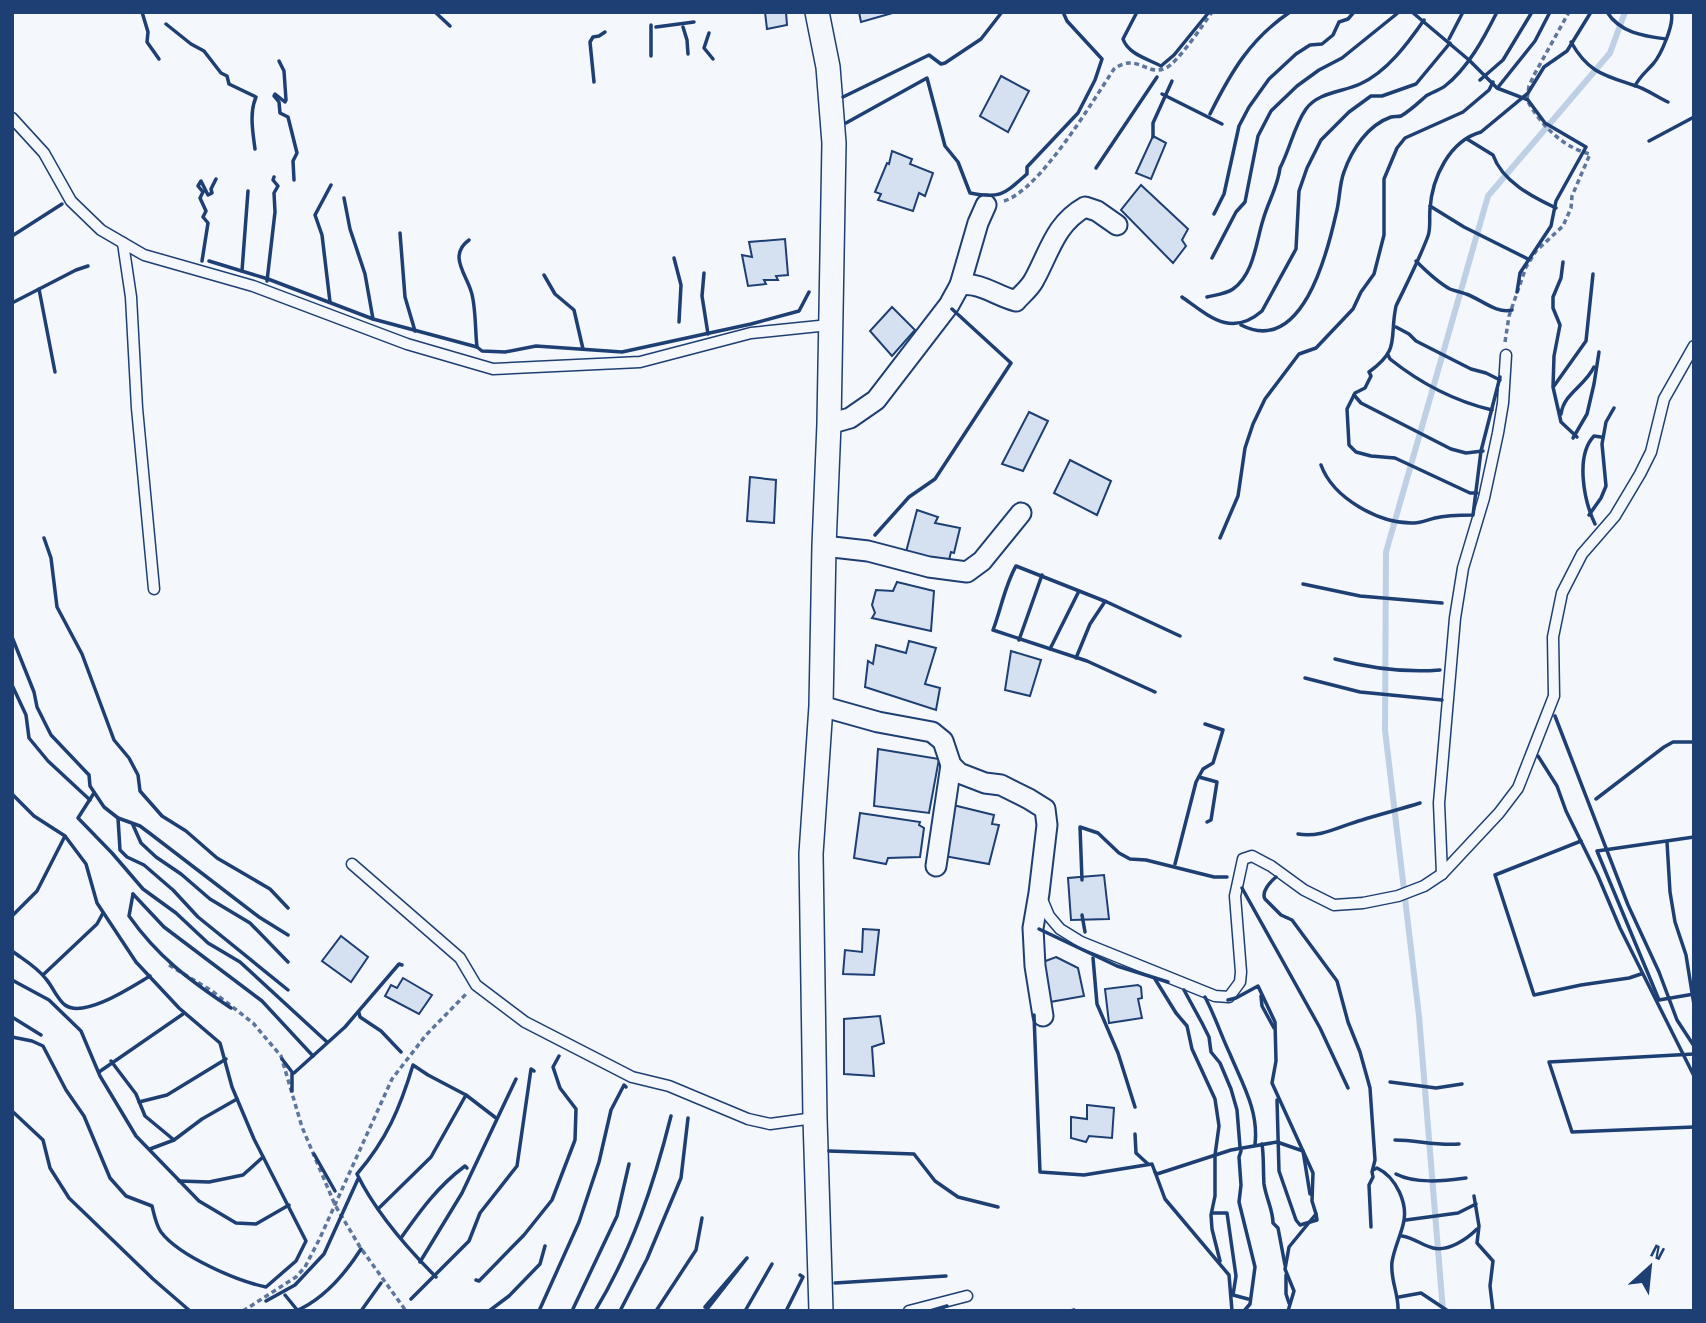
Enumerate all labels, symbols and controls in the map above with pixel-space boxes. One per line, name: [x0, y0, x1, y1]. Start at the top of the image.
north arrow: [1615, 1232, 1685, 1302]
text: N: [1645, 1235, 1670, 1267]

